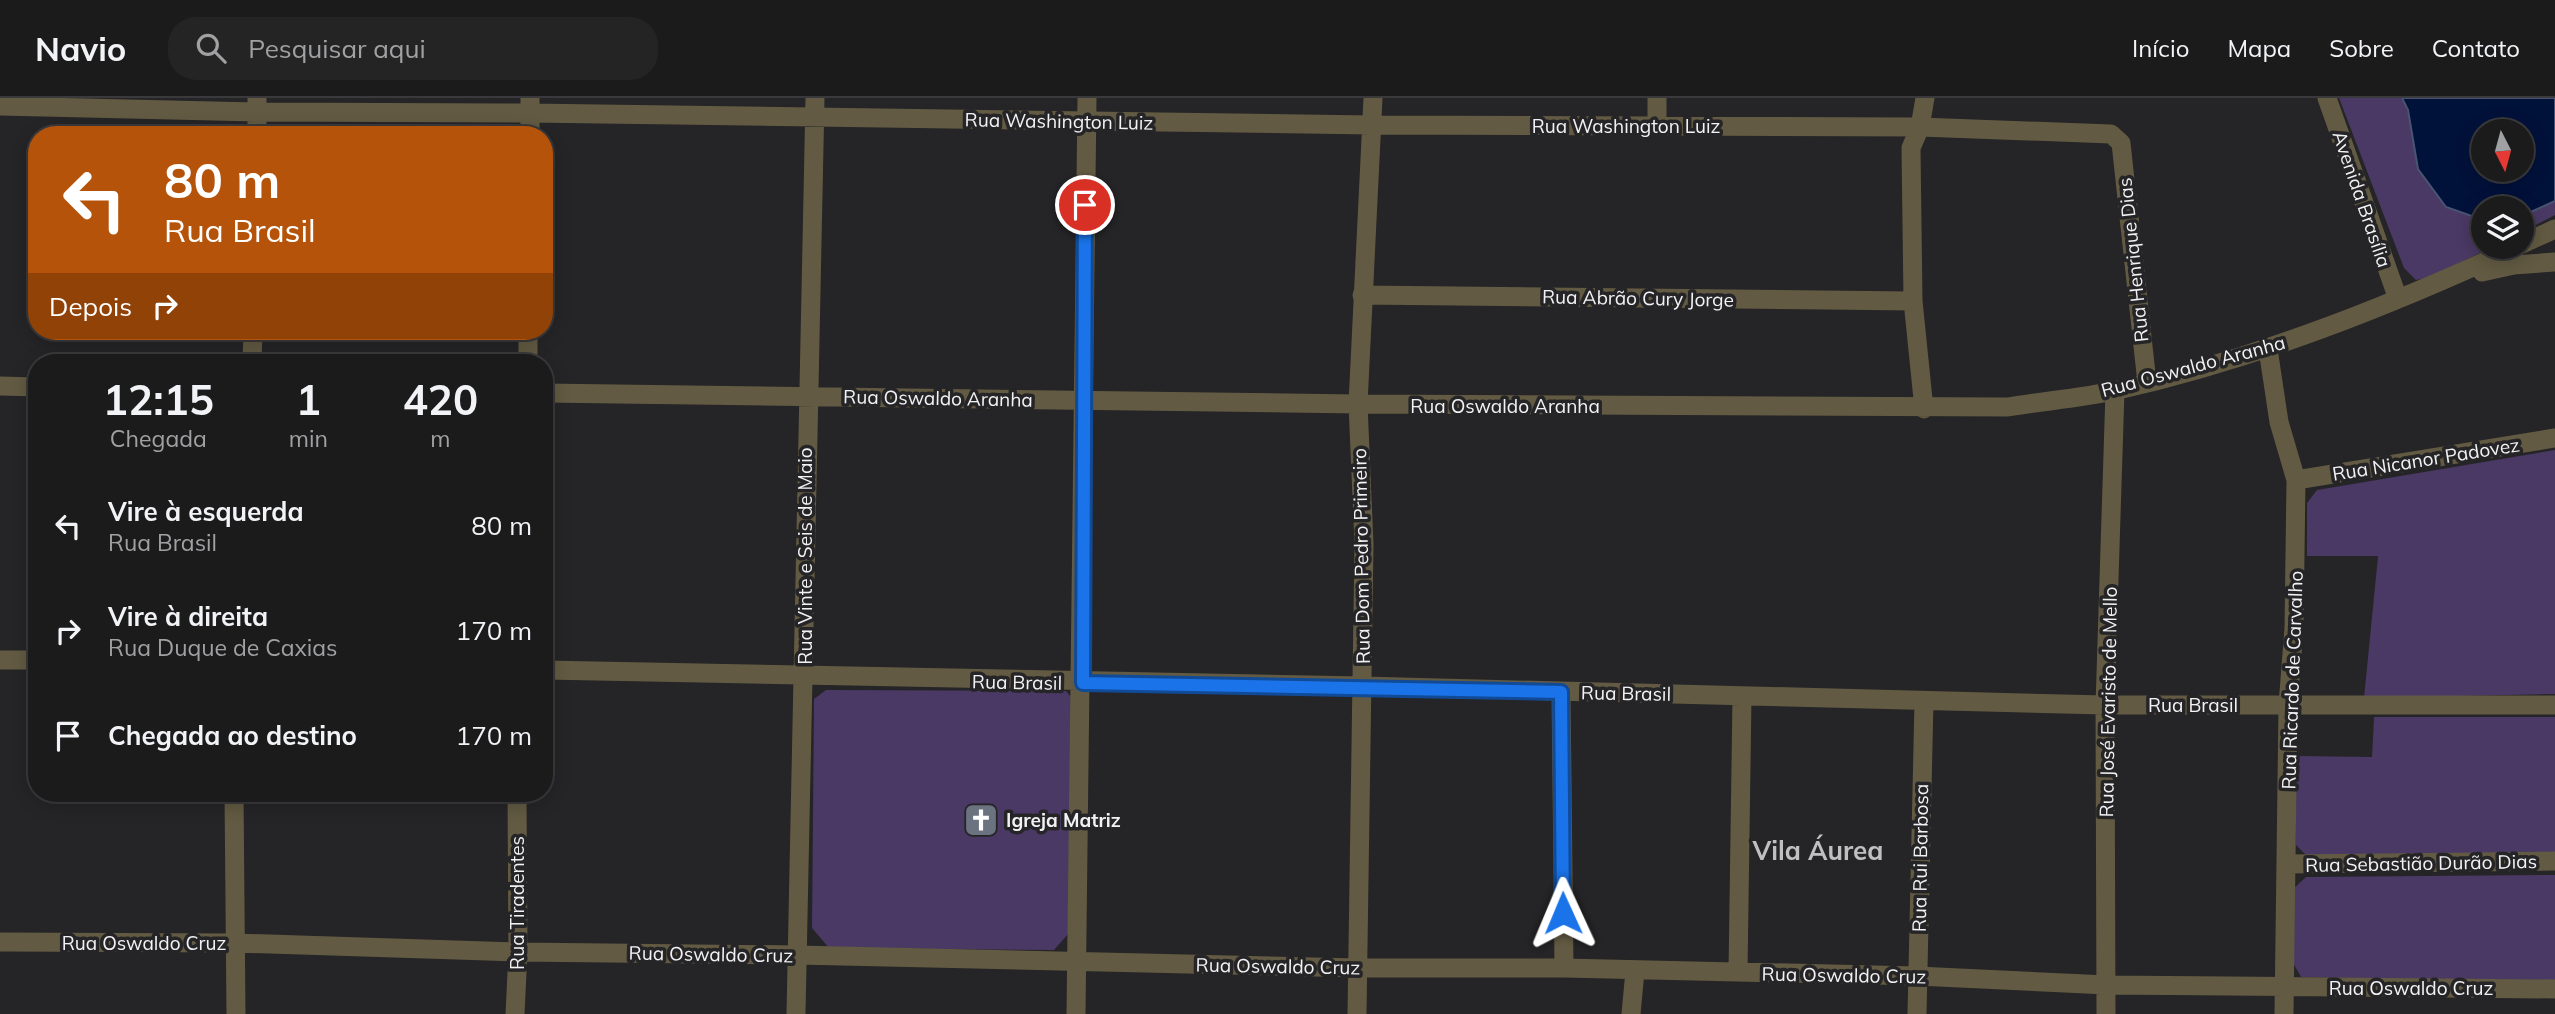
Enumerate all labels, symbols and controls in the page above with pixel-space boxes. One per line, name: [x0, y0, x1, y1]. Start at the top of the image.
search box: [168, 17, 658, 80]
text: Navio: [35, 28, 126, 69]
icon: search: [192, 29, 230, 67]
text: Pesquisar aqui: [248, 32, 426, 65]
text: Início: [2132, 33, 2189, 63]
text: Mapa: [2227, 33, 2291, 63]
text: Sobre: [2329, 33, 2394, 63]
text: Contato: [2432, 33, 2520, 63]
street label: Rua Washington Luiz: [965, 107, 1154, 135]
street label: Rua Washington Luiz: [1532, 114, 1720, 138]
north arrow: [2471, 119, 2534, 182]
map controls: [2471, 119, 2534, 259]
street label: Avenida Brasília: [2327, 128, 2397, 270]
text: 80 m: [164, 149, 280, 210]
icon: left: [49, 154, 140, 245]
pin: [1055, 175, 1115, 235]
street label: Rua Henrique Dias: [2112, 177, 2154, 343]
icon: arrive: [1066, 186, 1104, 224]
button: layers: [2471, 196, 2534, 259]
text: Rua Brasil: [164, 210, 316, 250]
street label: Rua Abrão Cury Jorge: [1542, 284, 1734, 312]
icon: right: [146, 287, 184, 325]
text: Depois: [49, 290, 132, 323]
street label: Rua Oswaldo Aranha: [2098, 330, 2288, 402]
text: 12:15: [103, 373, 214, 426]
text: 1: [296, 373, 321, 426]
text: 420: [403, 373, 478, 426]
street label: Rua Oswaldo Aranha: [843, 384, 1033, 412]
street label: Rua Oswaldo Aranha: [1410, 394, 1600, 418]
text: Chegada: [110, 424, 207, 453]
text: min: [289, 424, 328, 453]
text: m: [430, 424, 451, 453]
street label: Rua Nicanor Padovez: [2331, 432, 2521, 486]
street label: Rua Vinte e Seis de Maio: [793, 447, 817, 665]
street label: Rua Dom Pedro Primeiro: [1347, 448, 1375, 664]
text: Vire à esquerda: [108, 495, 304, 528]
icon: left: [49, 507, 87, 545]
text: 80 m: [471, 509, 532, 542]
text: Rua Brasil: [108, 528, 217, 557]
street label: Rua Ricardo de Carvalho: [2276, 570, 2308, 790]
street label: Rua José Evaristo de Mello: [2094, 586, 2122, 818]
text: Vire à direita: [108, 600, 268, 633]
icon: right: [49, 612, 87, 650]
text: 170 m: [456, 614, 532, 647]
text: Rua Duque de Caxias: [108, 633, 338, 662]
street label: Rua Brasil: [972, 669, 1062, 695]
street label: Rua Brasil: [1581, 680, 1671, 706]
street label: Rua Brasil: [2148, 693, 2238, 717]
icon: arrive: [49, 717, 87, 755]
text: Chegada ao destino: [108, 719, 357, 752]
text: 170 m: [456, 719, 532, 752]
street label: Rua Rui Barbosa: [1907, 784, 1933, 932]
church icon: Igreja Matriz: [962, 801, 1000, 839]
place label: Igreja Matriz: [1006, 808, 1121, 832]
district label: Vila Áurea: [1752, 834, 1883, 867]
street label: Rua Tiradentes: [505, 836, 529, 970]
street label: Rua Sebastião Durão Dias: [2305, 849, 2537, 877]
position arrow: [1526, 876, 1600, 950]
street label: Rua Oswaldo Cruz: [62, 931, 226, 955]
street label: Rua Oswaldo Cruz: [629, 941, 794, 967]
street label: Rua Oswaldo Cruz: [1196, 953, 1361, 979]
street label: Rua Oswaldo Cruz: [1762, 962, 1927, 988]
street label: Rua Oswaldo Cruz: [2329, 976, 2493, 1000]

